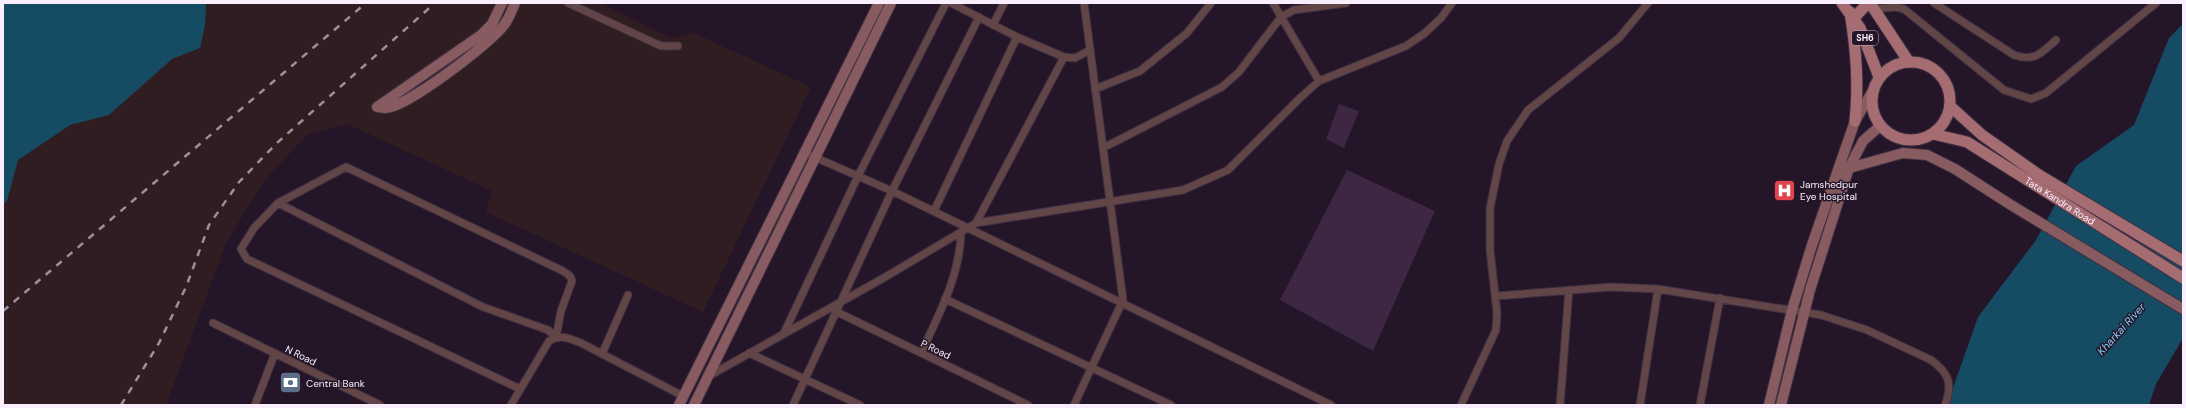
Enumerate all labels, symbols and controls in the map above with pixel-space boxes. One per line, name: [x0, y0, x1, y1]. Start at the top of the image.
road number: SH6: [1852, 31, 1878, 45]
street label: Tata Kandra Road: [2022, 174, 2097, 228]
hospital icon: Jamshedpur Eye Hospital: [1772, 177, 1798, 203]
place label: Jamshedpur Eye Hospital: [1800, 178, 1858, 203]
water label: Kharkai River: [2094, 299, 2149, 358]
street label: P Road: [919, 337, 953, 362]
street label: N Road: [283, 342, 318, 368]
bank icon: Central Bank: [278, 370, 304, 396]
place label: Central Bank: [306, 377, 365, 390]

